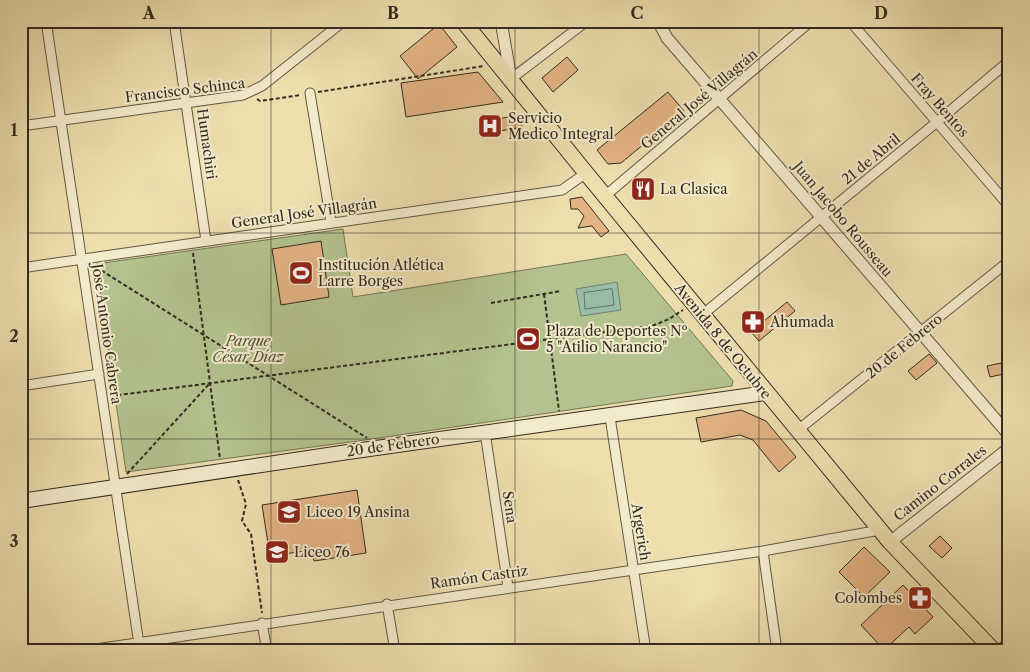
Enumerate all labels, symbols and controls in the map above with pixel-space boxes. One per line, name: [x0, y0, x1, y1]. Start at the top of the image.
text: A: [142, 3, 156, 23]
text: B: [387, 3, 399, 23]
text: C: [631, 3, 643, 23]
text: D: [874, 3, 888, 23]
street label: General José Villagrán: [637, 45, 761, 153]
street label: Fray Bentos: [907, 69, 973, 141]
street label: Francisco Schinca: [124, 74, 247, 106]
street label: Humachiri: [193, 107, 221, 181]
place label: Servicio Medico Integral: [508, 109, 614, 143]
hospital icon: Servicio Medico Integral: [477, 113, 503, 139]
text: 1: [10, 120, 18, 140]
street label: 21 de Abril: [838, 130, 904, 188]
street label: Juan Jacobo Rousseau: [788, 156, 897, 281]
restaurant icon: La Clasica: [630, 176, 656, 202]
place label: La Clasica: [660, 180, 728, 198]
street label: General José Villagrán: [230, 194, 378, 232]
place label: Institución Atlética Larre Borges: [318, 256, 445, 290]
sports icon: Institución Atlética Larre Borges: [288, 260, 314, 286]
street label: José Antonio Cabrera: [88, 261, 126, 406]
street label: Avenida 8 de Octubre: [670, 279, 775, 403]
pharmacy icon: Ahumada: [740, 309, 766, 335]
street label: 20 de Febrero: [862, 310, 946, 382]
place label: Ahumada: [769, 313, 835, 331]
place label: Plaza de Deportes Nº 5 "Atilio Narancio": [546, 322, 688, 356]
text: 2: [9, 326, 19, 346]
sports icon: Plaza de Deportes Nº 5 "Atilio Narancio": [515, 326, 541, 352]
park label: Parque César Díaz: [212, 332, 285, 366]
street label: 20 de Febrero: [345, 430, 441, 460]
street label: Camino Corrales: [890, 441, 990, 525]
street label: Sena: [499, 490, 521, 525]
school or university icon: Liceo 19 Ansina: [276, 499, 302, 525]
street label: Argerich: [627, 501, 654, 562]
place label: Liceo 19 Ansina: [306, 503, 410, 521]
text: 3: [9, 531, 19, 551]
school or university icon: Liceo 76: [264, 539, 290, 565]
place label: Liceo 76: [294, 543, 350, 561]
street label: Ramón Castriz: [429, 561, 529, 593]
pharmacy icon: Colombes: [907, 585, 933, 611]
place label: Colombes: [834, 589, 902, 607]

